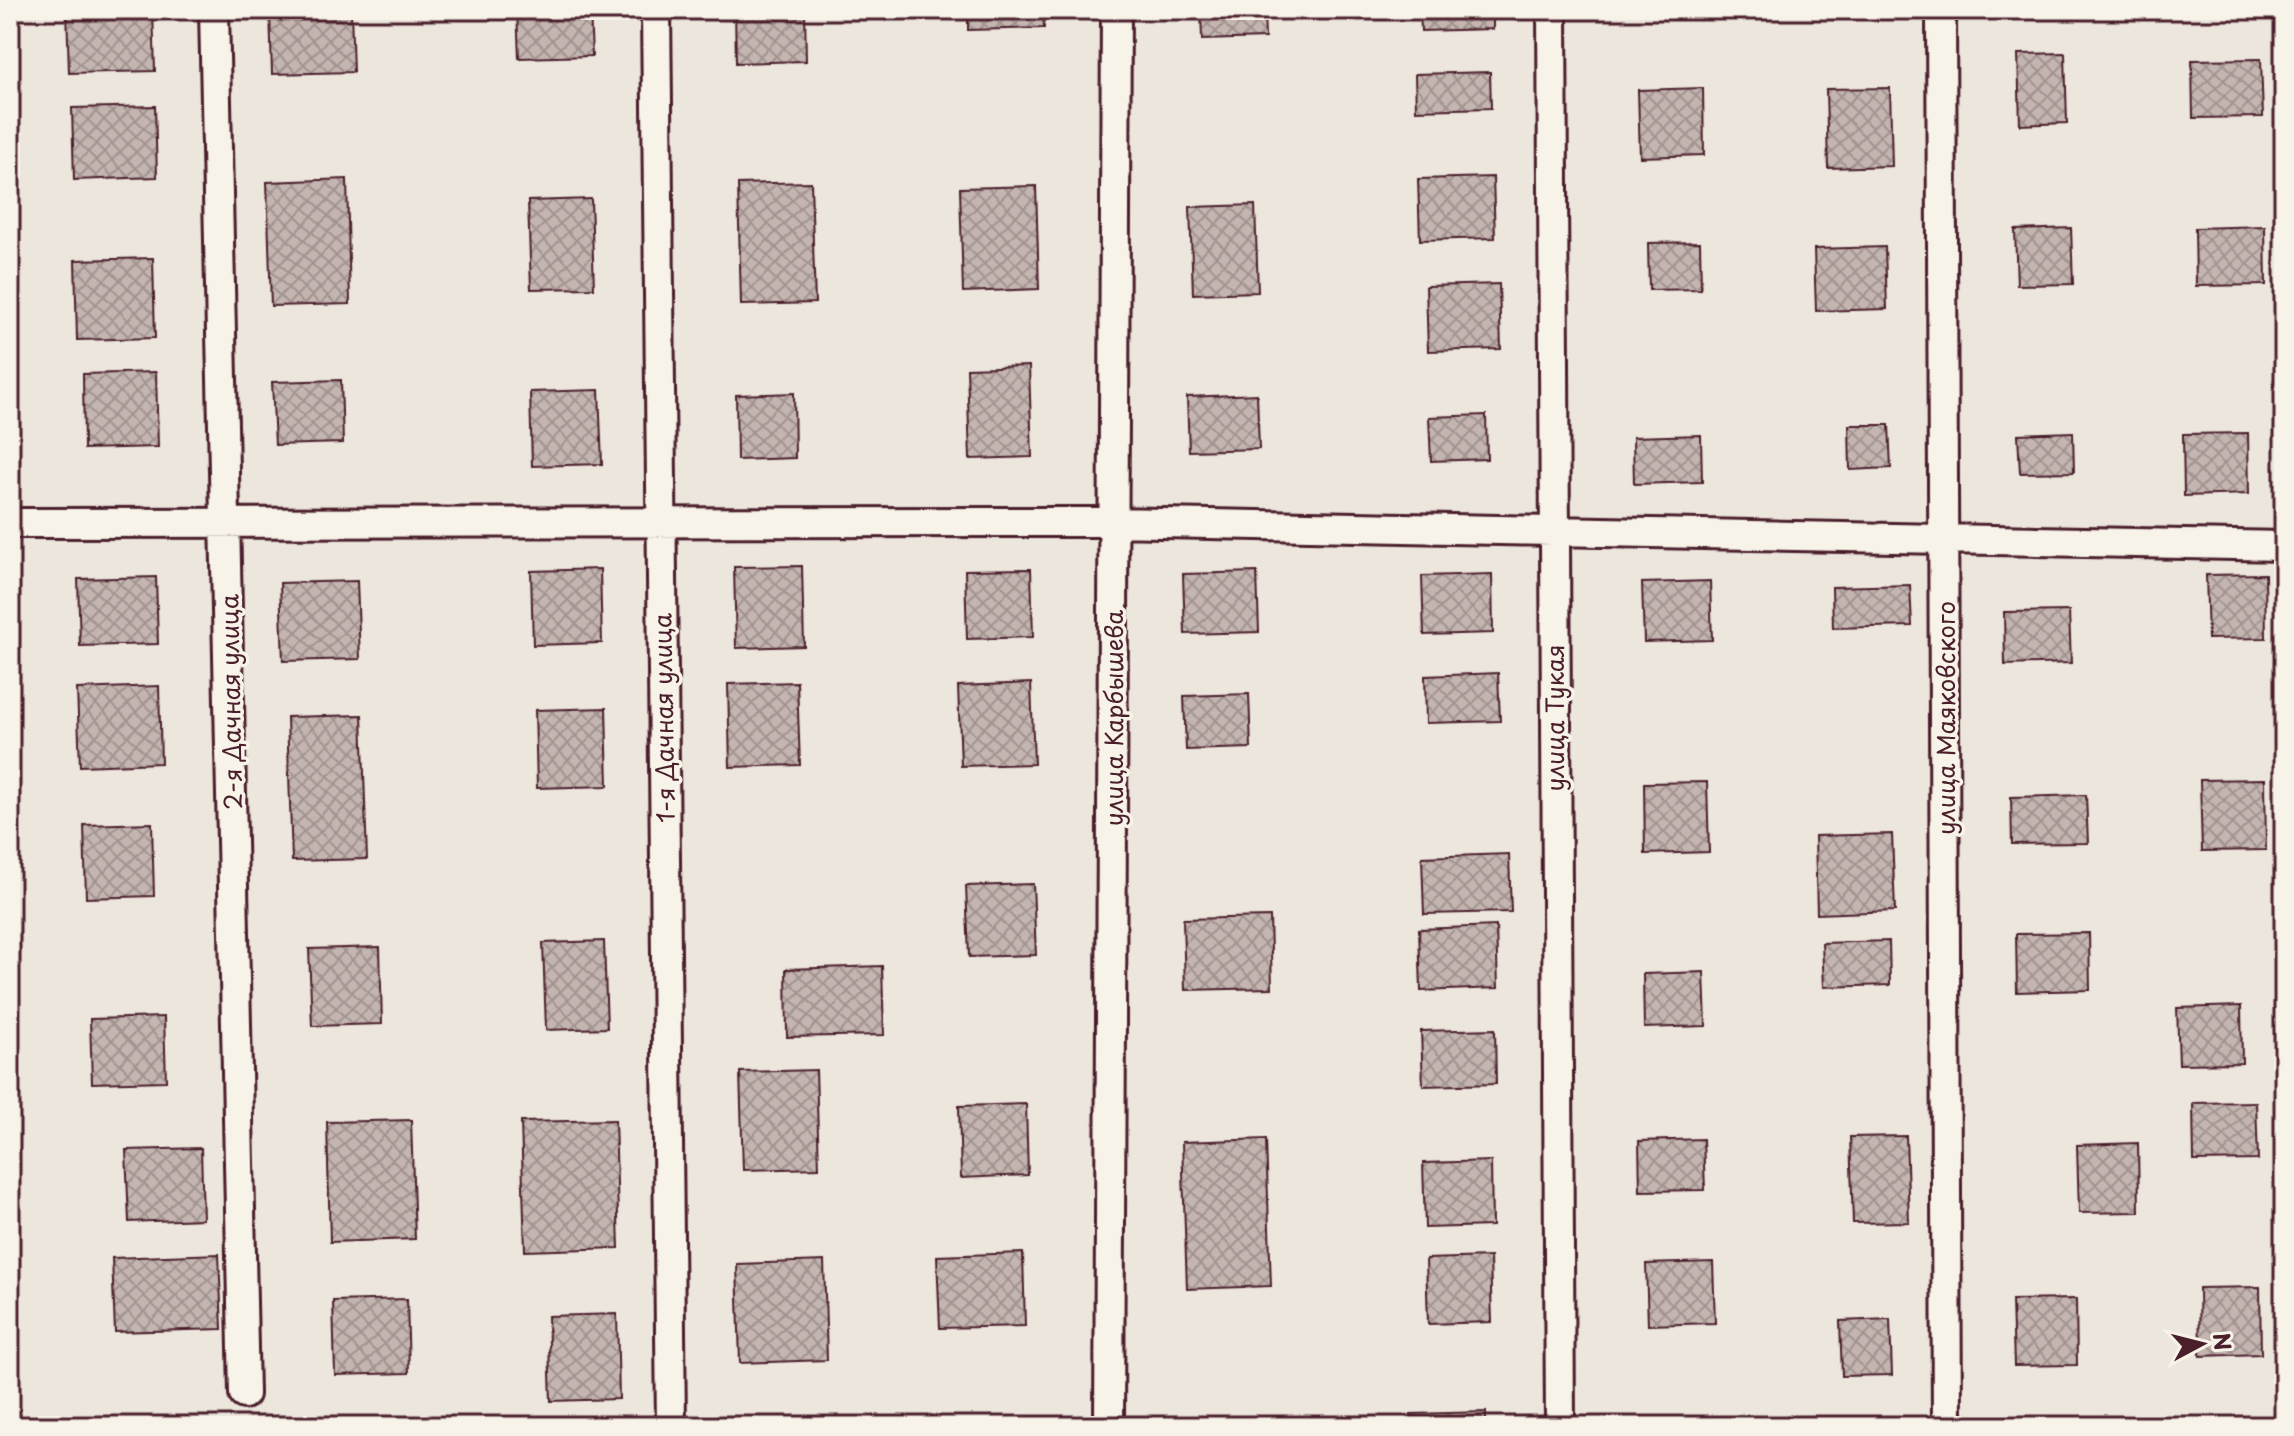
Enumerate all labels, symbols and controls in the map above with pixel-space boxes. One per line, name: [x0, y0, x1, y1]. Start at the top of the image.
street label: 2-я Дачная улица: [210, 594, 250, 810]
street label: улица Маяковского: [1927, 601, 1963, 835]
street label: улица Карбышева: [1095, 610, 1131, 826]
street label: 1-я Дачная улица: [643, 613, 683, 823]
street label: улица Тукая: [1536, 644, 1572, 792]
north arrow: [2162, 1304, 2242, 1384]
text: N: [2206, 1331, 2241, 1352]

